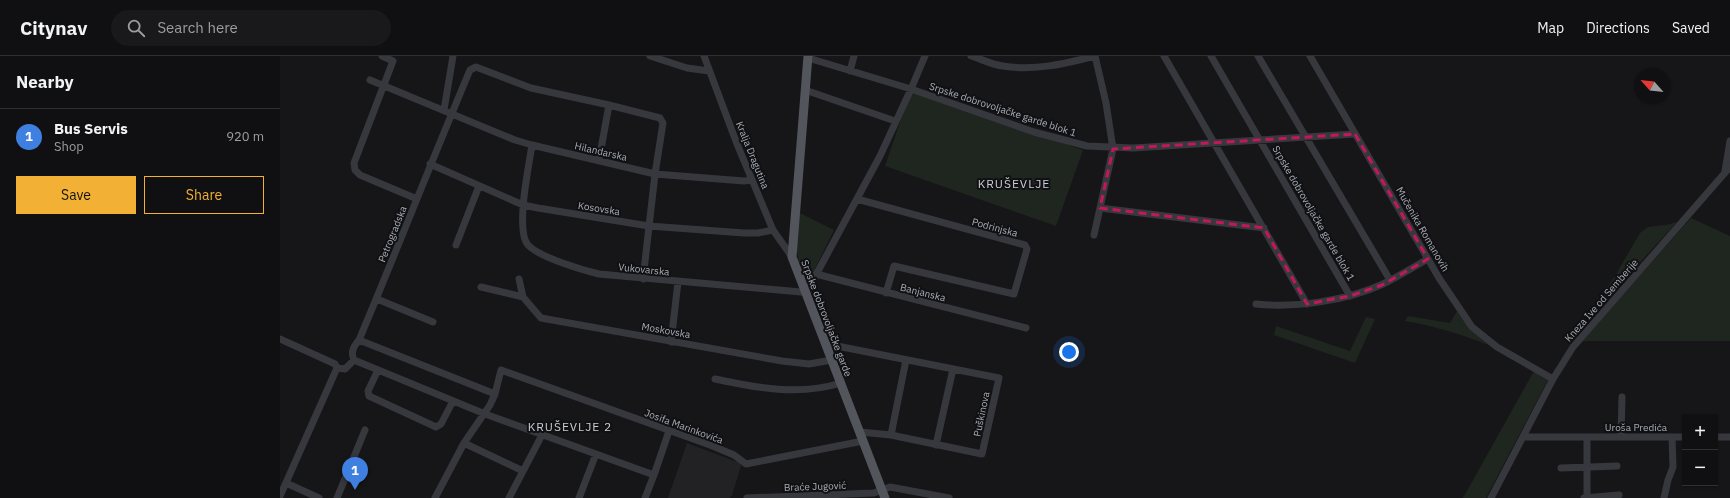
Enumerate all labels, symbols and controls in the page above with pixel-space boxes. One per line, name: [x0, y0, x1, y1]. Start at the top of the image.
search box: [111, 10, 391, 46]
text: Citynav: [20, 16, 87, 40]
icon: search: [125, 17, 147, 39]
text: Search here: [157, 18, 238, 37]
text: Map: [1537, 19, 1564, 37]
text: Directions: [1586, 19, 1650, 37]
text: Saved: [1672, 19, 1710, 37]
north arrow: [1634, 68, 1670, 104]
text: Nearby: [16, 71, 74, 93]
street label: Srpske dobrovoljačke garde blok 1: [928, 79, 1078, 139]
text: Bus Servis: [54, 119, 128, 138]
street label: Kralja Dragutina: [733, 119, 772, 191]
text: 1: [25, 128, 33, 145]
text: 920 m: [226, 128, 264, 145]
text: Shop: [54, 138, 84, 155]
street label: Hilandarska: [573, 139, 629, 164]
street label: Srpske dobrovoljačke garde blok 1: [1269, 143, 1358, 283]
button: Save: [16, 176, 136, 214]
button: Share: [144, 176, 264, 214]
district label: KRUŠEVLJE: [978, 176, 1050, 191]
street label: Mučenika Romanovih: [1393, 185, 1452, 274]
street label: Kosovska: [577, 199, 622, 218]
street label: Petrogradska: [375, 204, 410, 264]
street label: Podrinjska: [970, 215, 1020, 240]
street label: Kneza Ive od Semberije: [1562, 256, 1641, 344]
street label: Srpske dobrovoljačke garde: [798, 258, 855, 379]
street label: Vukovarska: [618, 260, 671, 279]
street label: Banjanska: [899, 281, 948, 305]
street label: Moskovska: [640, 320, 692, 341]
your location: [1059, 342, 1079, 362]
street label: Puškinova: [970, 390, 993, 438]
street label: Josifa Marinkovića: [643, 406, 726, 447]
map controls: [1682, 414, 1718, 486]
button: +: [1682, 414, 1718, 450]
district label: KRUŠEVLJE 2: [528, 419, 612, 434]
street label: Uroša Predića: [1605, 421, 1668, 434]
button: −: [1682, 450, 1718, 486]
pin: 1: [342, 457, 368, 490]
street label: Braće Jugović: [784, 479, 846, 494]

